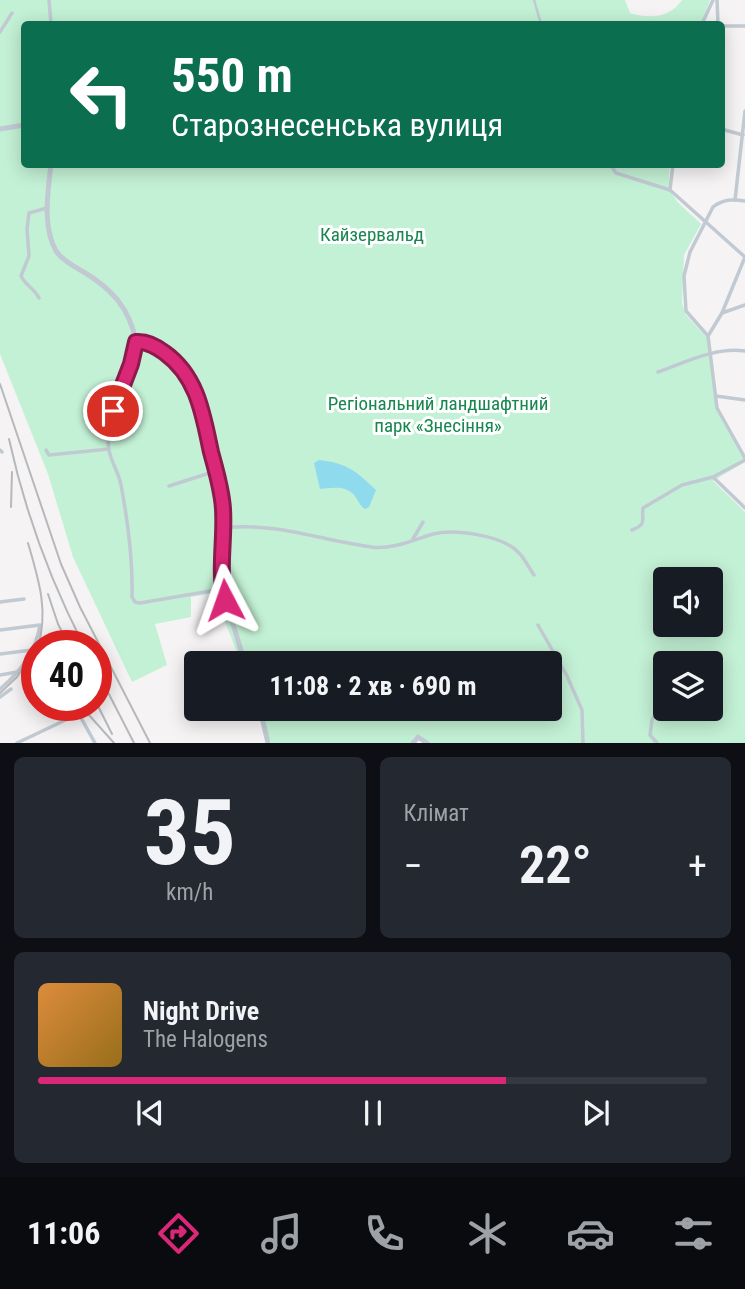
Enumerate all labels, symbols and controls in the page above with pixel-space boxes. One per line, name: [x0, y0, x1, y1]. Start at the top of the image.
text: 550 m: [171, 47, 293, 104]
icon: left: [56, 49, 147, 140]
text: Старознесенська вулиця: [171, 106, 503, 144]
park label: Кайзервальд: [320, 223, 424, 246]
pin: [83, 381, 143, 441]
icon: arrive: [94, 392, 132, 430]
park label: Регіональний ландшафтний парк «Знесіння»: [328, 392, 548, 437]
position arrow: [188, 563, 262, 637]
map controls: [653, 567, 723, 721]
button: sound: [653, 567, 723, 637]
speed limit sign: 40: [21, 630, 112, 721]
button: layers: [653, 651, 723, 721]
text: 11:08 · 2 хв · 690 m: [270, 671, 476, 701]
text: 35: [144, 780, 236, 886]
text: Клімат: [404, 800, 469, 827]
text: 22°: [519, 835, 592, 896]
text: −: [404, 844, 423, 888]
text: +: [688, 844, 707, 888]
text: km/h: [166, 879, 213, 906]
text: Night Drive: [143, 996, 259, 1026]
text: The Halogens: [143, 1026, 268, 1053]
icon: previous: [131, 1094, 169, 1132]
icon: pause: [354, 1094, 392, 1132]
icon: next: [577, 1094, 615, 1132]
icon: directions: [154, 1209, 203, 1258]
icon: music: [257, 1209, 306, 1258]
icon: phone: [360, 1209, 409, 1258]
icon: climate: [463, 1209, 512, 1258]
icon: car: [566, 1209, 615, 1258]
icon: filters: [669, 1209, 718, 1258]
text: 11:06: [27, 1214, 100, 1252]

